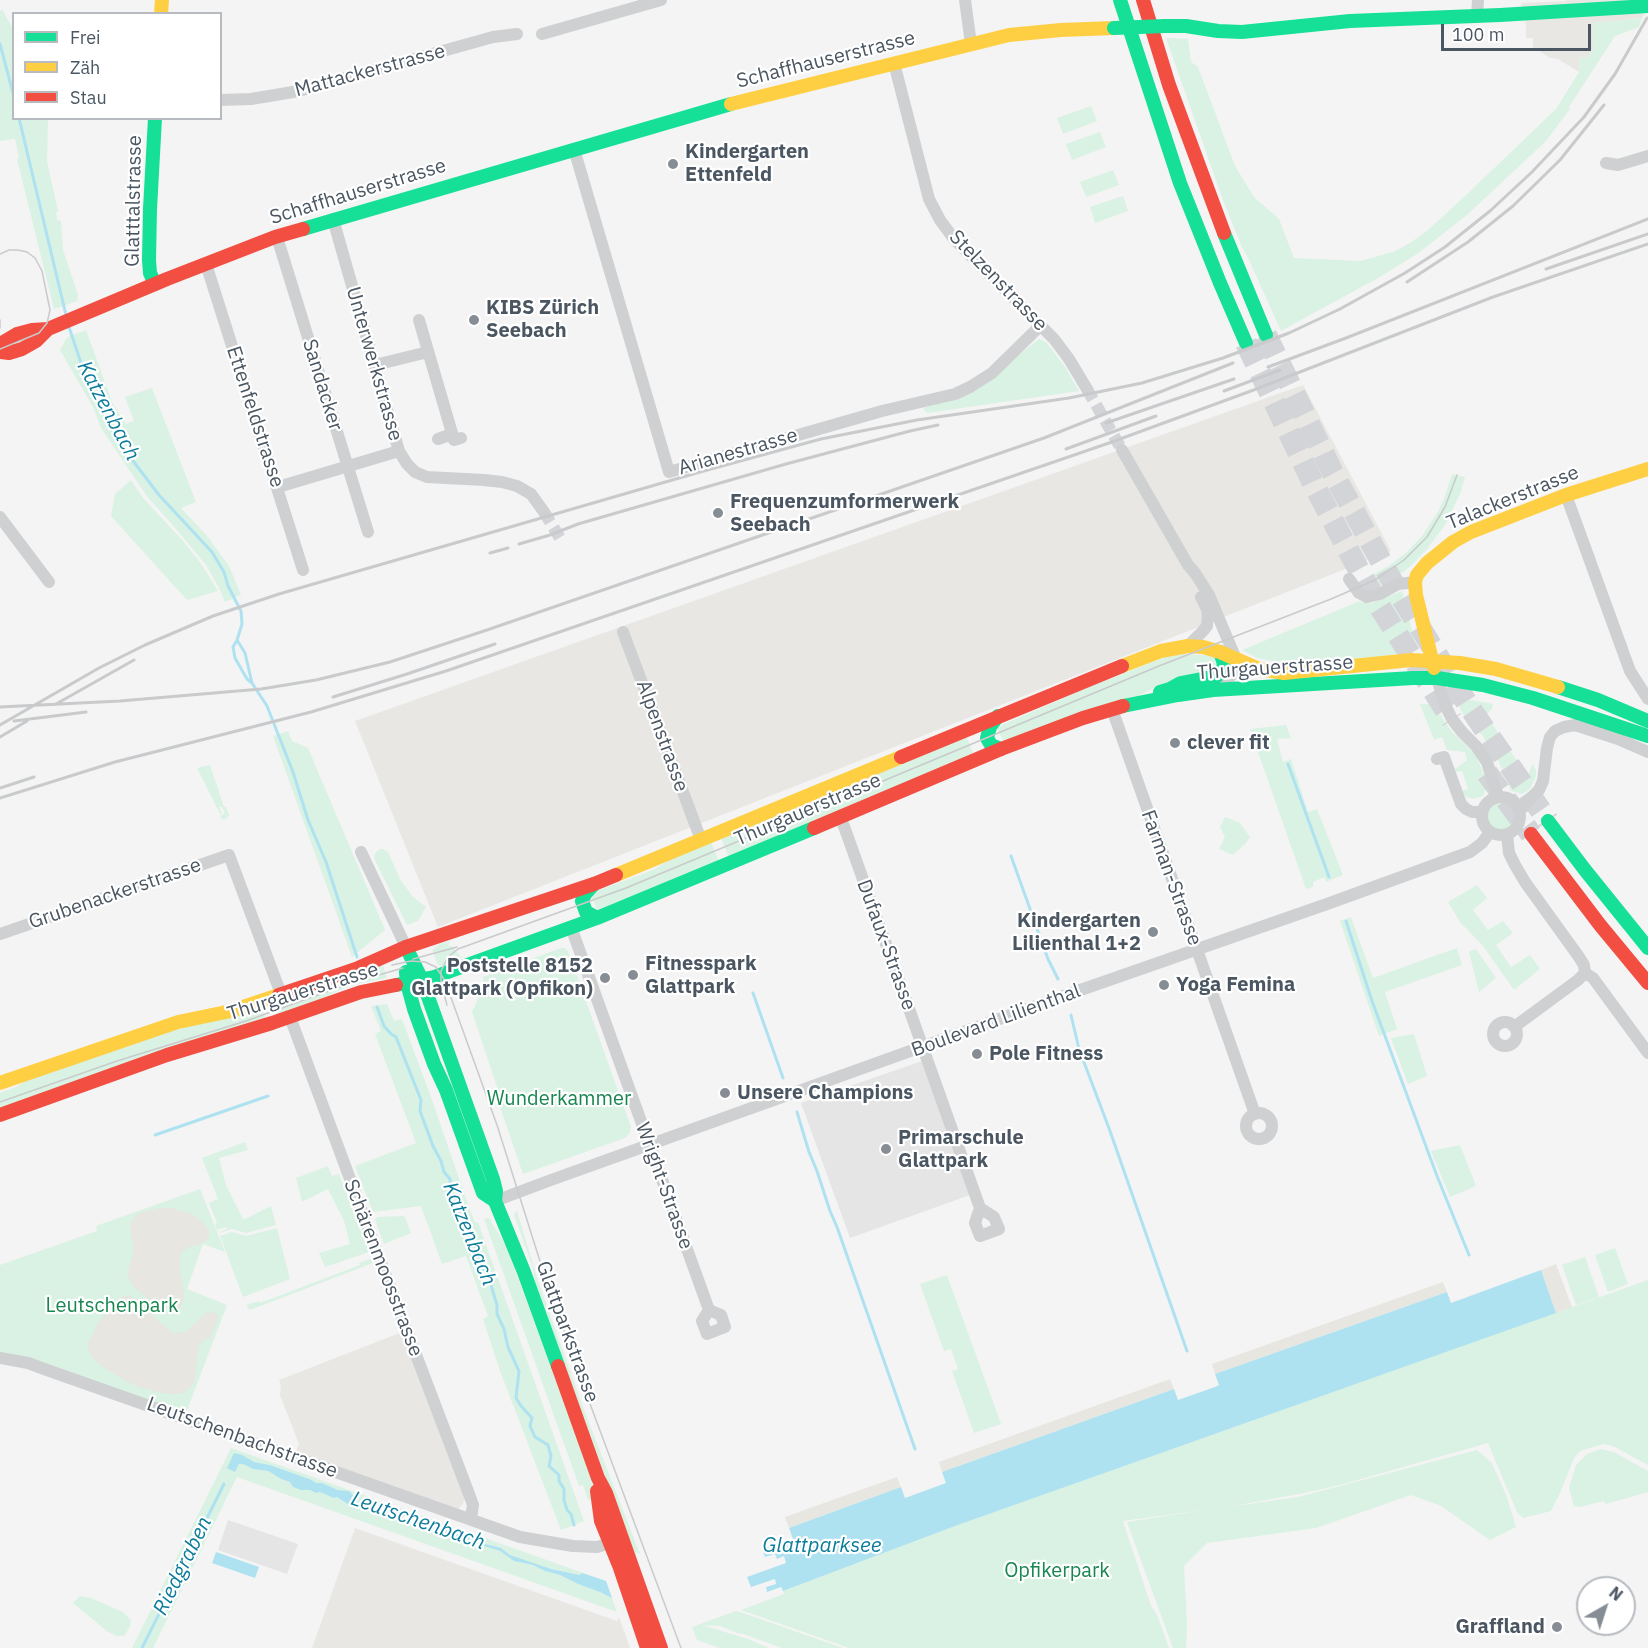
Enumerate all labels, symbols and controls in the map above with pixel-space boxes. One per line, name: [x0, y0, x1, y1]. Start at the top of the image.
legend: [12, 12, 222, 120]
scale bar: [1444, 12, 1594, 50]
text: 100 m: [1452, 23, 1504, 46]
text: Frei: [70, 26, 101, 49]
street label: Schaffhauserstrasse: [734, 26, 918, 94]
street label: Mattackerstrasse: [292, 39, 448, 103]
text: Zäh: [70, 56, 100, 79]
text: Stau: [70, 86, 107, 109]
street label: Glatttalstrasse: [121, 135, 147, 267]
place label: Kindergarten Ettenfeld: [685, 140, 809, 187]
street label: Schaffhauserstrasse: [267, 154, 449, 230]
marker: Kindergarten Ettenfeld: [666, 157, 680, 171]
street label: Stelzenstrasse: [944, 225, 1052, 337]
street label: Unterwerkstrasse: [341, 284, 407, 444]
place label: KIBS Zürich Seebach: [486, 296, 599, 343]
marker: KIBS Zürich Seebach: [467, 313, 481, 327]
street label: Sandacker: [297, 336, 347, 434]
street label: Ettenfeldstrasse: [221, 343, 289, 491]
water label: Katzenbach: [71, 357, 145, 465]
street label: Arianestrasse: [676, 424, 800, 480]
street label: Talackerstrasse: [1443, 461, 1583, 535]
place label: Frequenzumformerwerk Seebach: [730, 490, 959, 537]
marker: Frequenzumformerwerk Seebach: [711, 506, 725, 520]
street label: Thurgauerstrasse: [1196, 651, 1354, 685]
street label: Alpenstrasse: [631, 677, 693, 795]
place label: clever fit: [1187, 731, 1270, 755]
marker: clever fit: [1168, 736, 1182, 750]
street label: Thurgauerstrasse: [731, 768, 885, 852]
street label: Farman-Strasse: [1135, 807, 1207, 949]
street label: Grubenackerstrasse: [26, 853, 204, 935]
street label: Dufaux-Strasse: [851, 876, 921, 1014]
place label: Kindergarten Lilienthal 1+2: [1012, 909, 1141, 956]
marker: Kindergarten Lilienthal 1+2: [1146, 925, 1160, 939]
place label: Fitnesspark Glattpark: [645, 952, 756, 999]
place label: Poststelle 8152 Glattpark (Opfikon): [411, 954, 593, 1001]
street label: Thurgauerstrasse: [225, 958, 381, 1026]
marker: Fitnesspark Glattpark: [626, 968, 640, 982]
marker: Poststelle 8152 Glattpark (Opfikon): [598, 971, 612, 985]
place label: Yoga Femina: [1176, 973, 1295, 997]
marker: Yoga Femina: [1157, 978, 1171, 992]
street label: Boulevard Lilienthal: [908, 979, 1084, 1063]
place label: Pole Fitness: [989, 1042, 1103, 1066]
marker: Pole Fitness: [970, 1047, 984, 1061]
place label: Unsere Champions: [737, 1081, 913, 1105]
marker: Unsere Champions: [718, 1086, 732, 1100]
park label: Wunderkammer: [487, 1087, 631, 1111]
street label: Wright-Strasse: [630, 1119, 698, 1253]
place label: Primarschule Glattpark: [898, 1126, 1024, 1173]
marker: Primarschule Glattpark: [879, 1142, 893, 1156]
street label: Schärenmoosstrasse: [338, 1176, 428, 1360]
water label: Katzenbach: [437, 1179, 501, 1289]
street label: Glattparkstrasse: [530, 1258, 604, 1406]
park label: Leutschenpark: [46, 1294, 178, 1318]
street label: Leutschenbachstrasse: [143, 1392, 341, 1484]
water label: Leutschenbach: [348, 1486, 488, 1556]
water label: Riedgraben: [148, 1513, 218, 1619]
water label: Glattparksee: [762, 1533, 882, 1559]
park label: Opfikerpark: [1004, 1559, 1110, 1583]
north arrow: [1576, 1576, 1636, 1636]
text: N: [1605, 1582, 1627, 1605]
place label: Graffland: [1455, 1615, 1545, 1639]
marker: Graffland: [1550, 1620, 1564, 1634]

